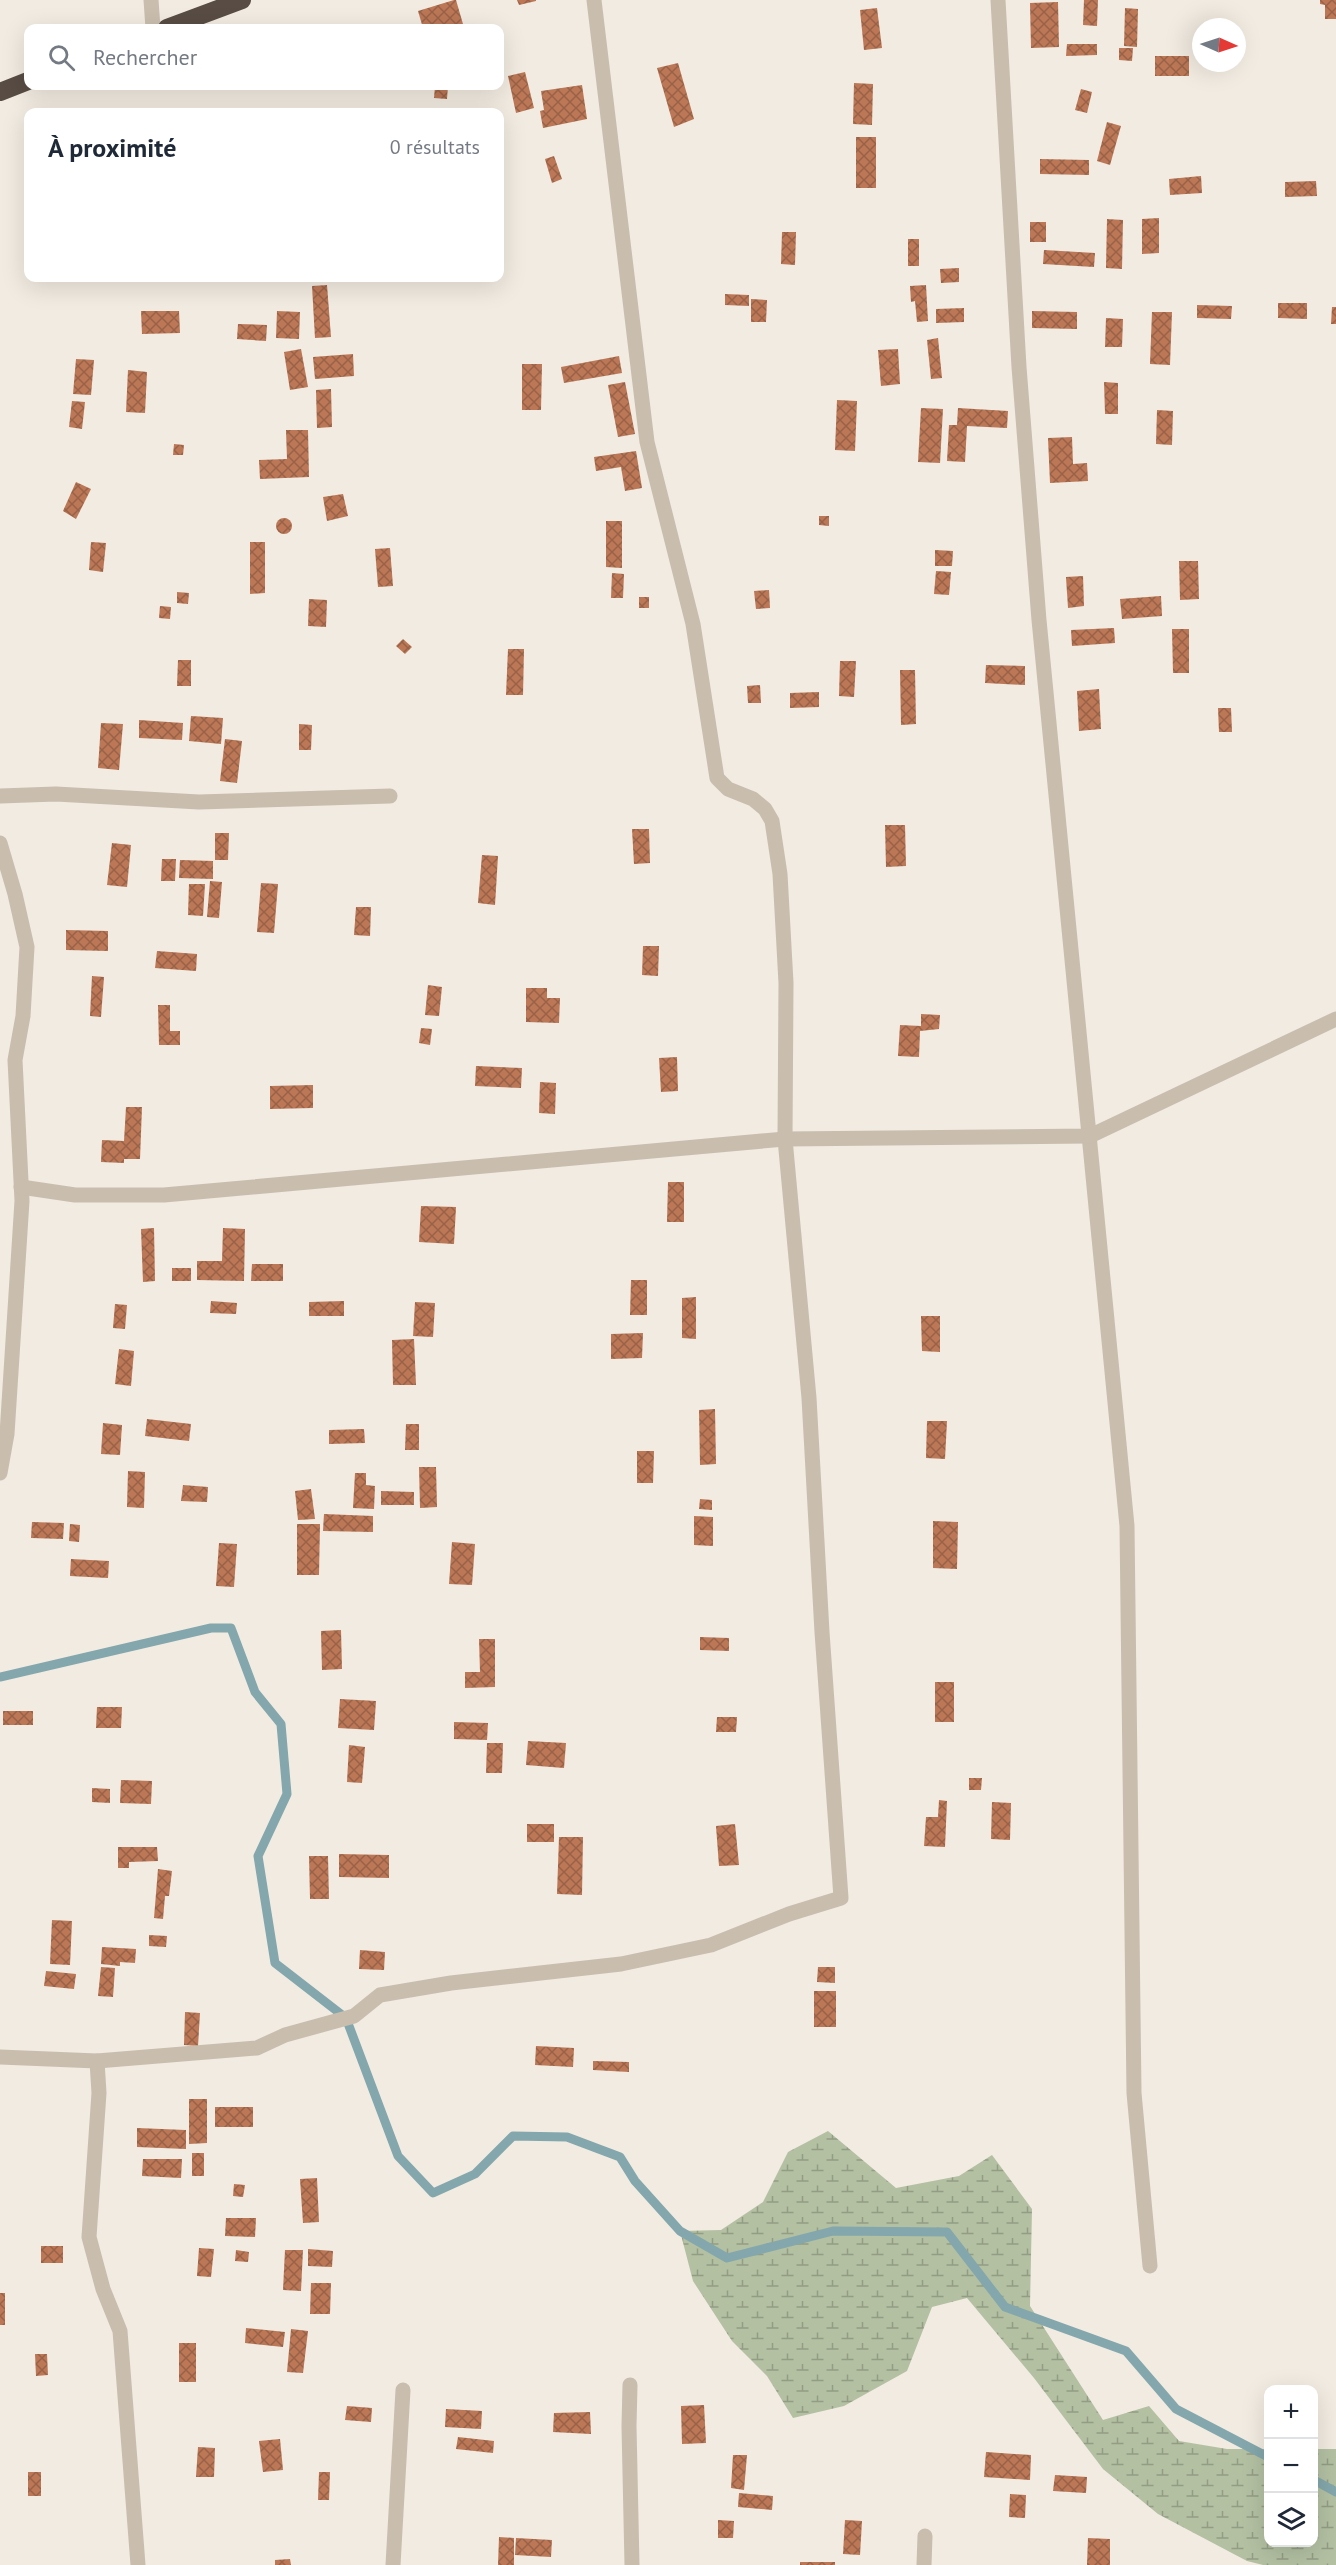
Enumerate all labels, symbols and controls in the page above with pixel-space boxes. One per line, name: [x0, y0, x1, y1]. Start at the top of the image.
north arrow: [1192, 18, 1246, 72]
search box: [24, 24, 504, 90]
icon: search: [45, 41, 78, 74]
text: Rechercher: [93, 43, 197, 71]
text: À proximité: [48, 131, 176, 164]
text: 0 résultats: [390, 134, 480, 160]
map controls: [1264, 2385, 1318, 2547]
button: +: [1264, 2385, 1318, 2439]
button: −: [1264, 2439, 1318, 2493]
button: layers: [1264, 2493, 1318, 2547]

